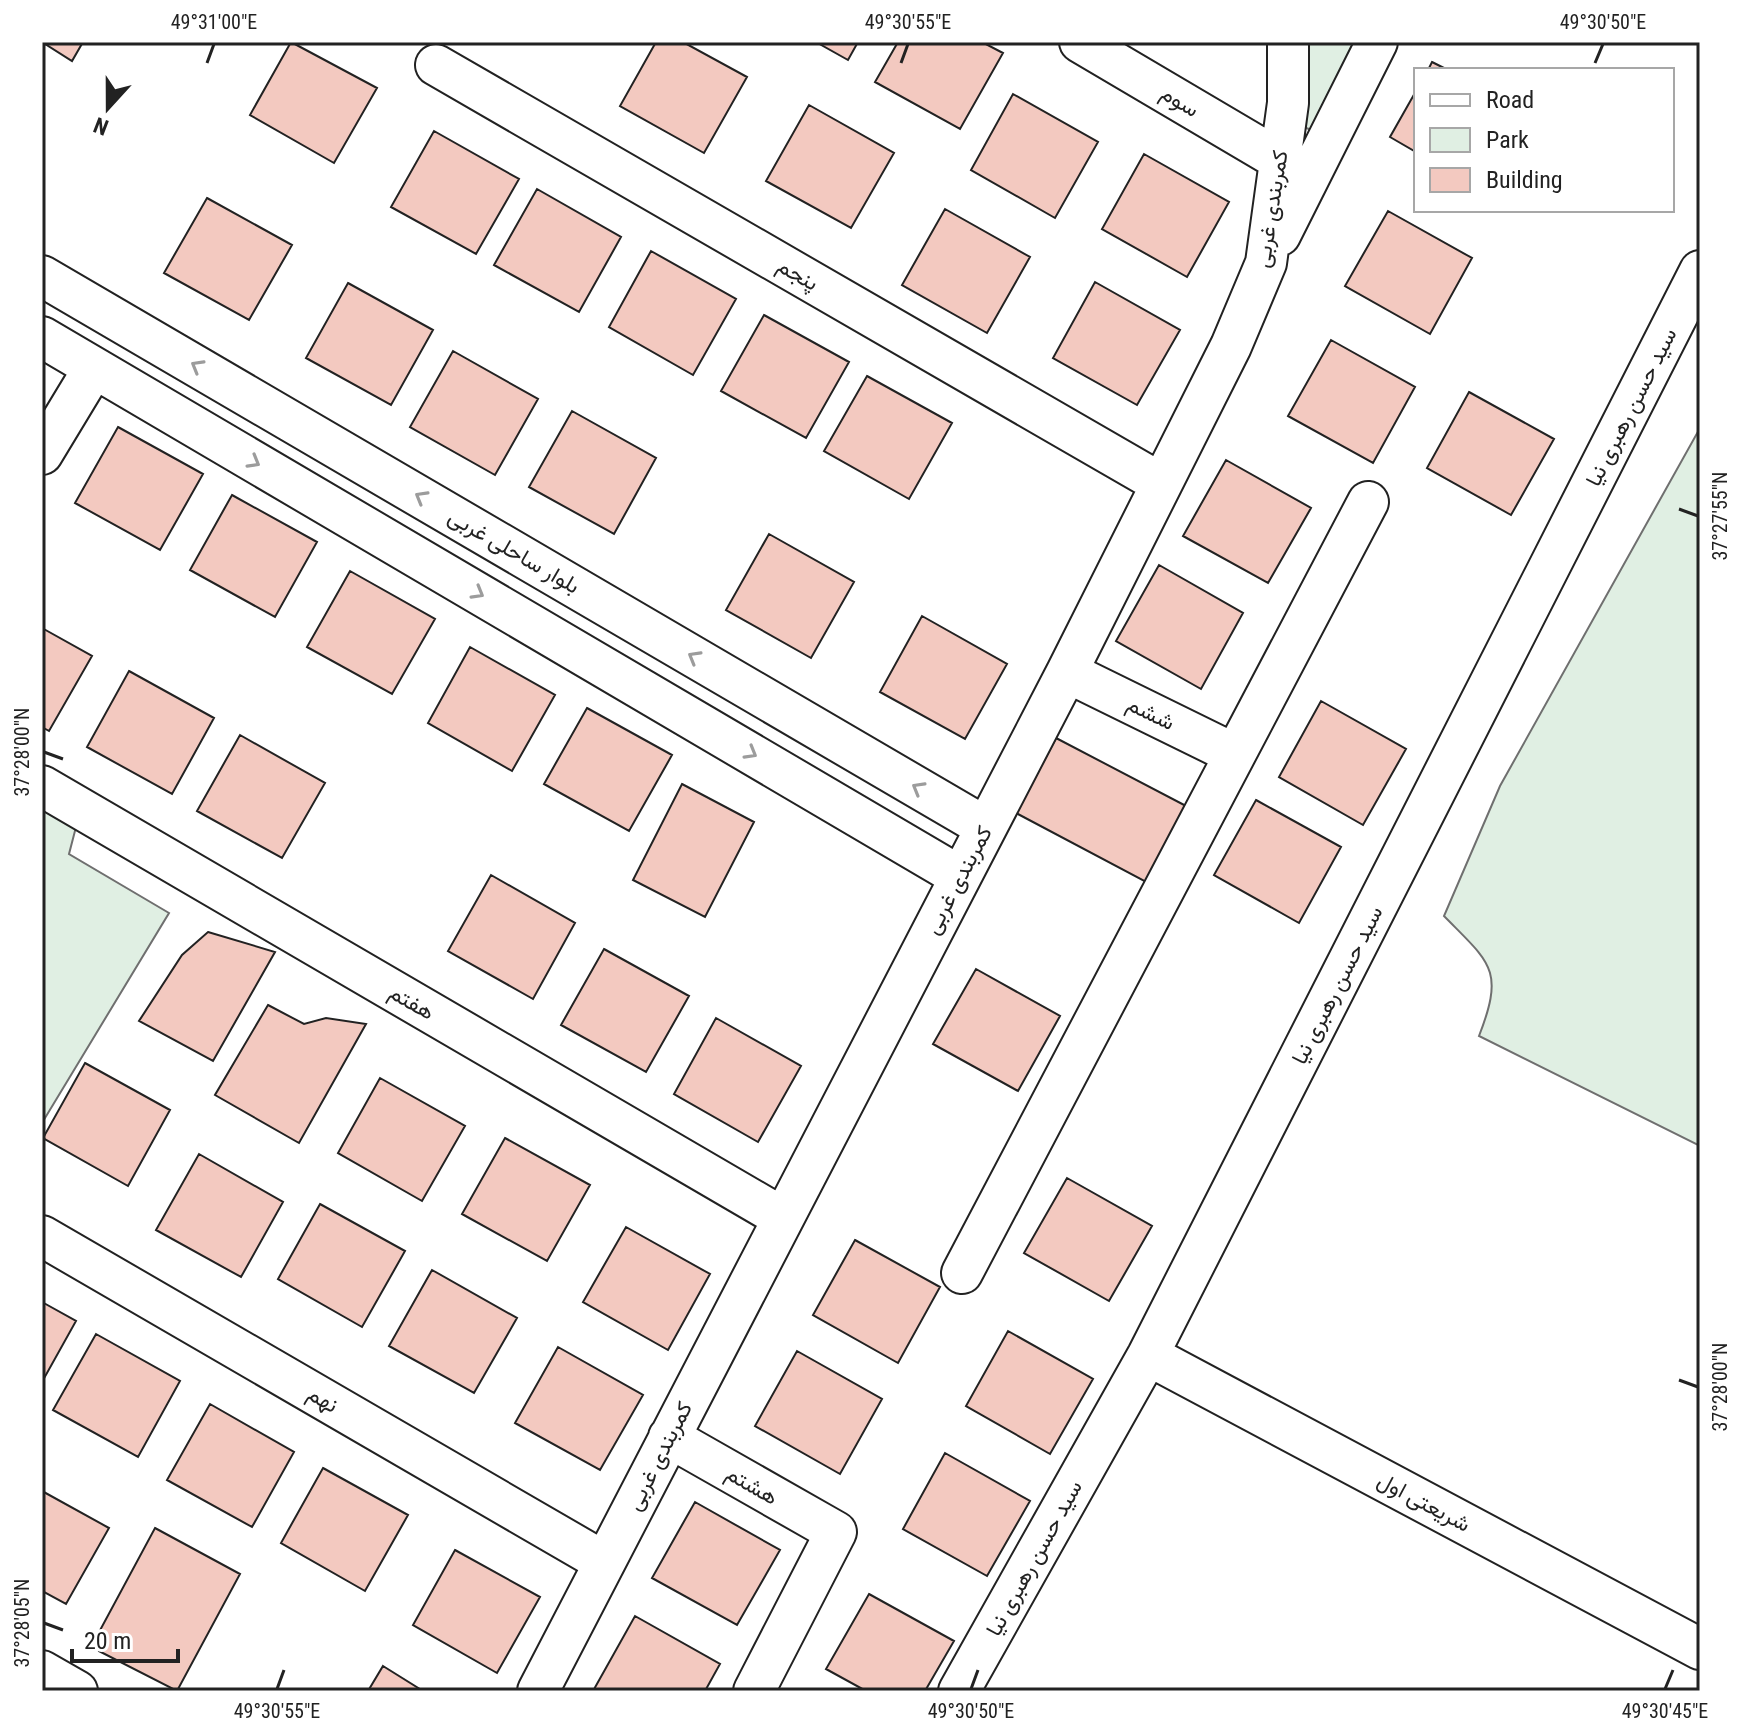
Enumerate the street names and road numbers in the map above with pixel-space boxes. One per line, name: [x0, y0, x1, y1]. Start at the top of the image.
street label: سوم: [1155, 80, 1204, 124]
street label: کمربندی غربی: [1249, 148, 1294, 270]
street label: پنجم: [772, 252, 823, 297]
street label: سید حسن رهبری نیا: [1580, 324, 1683, 491]
street label: بلوار ساحلی غربی: [443, 503, 584, 600]
street label: ششم: [1122, 691, 1179, 737]
street label: کمربندی غربی: [919, 822, 998, 939]
street label: سید حسن رهبری نیا: [1286, 902, 1389, 1069]
street label: هفتم: [384, 979, 439, 1027]
street label: نهم: [302, 1380, 343, 1419]
street label: کمربندی غربی: [621, 1397, 698, 1515]
street label: هشتم: [721, 1460, 782, 1511]
street label: شریعتی اول: [1373, 1467, 1475, 1538]
street label: سید حسن رهبری نیا: [981, 1476, 1088, 1641]

